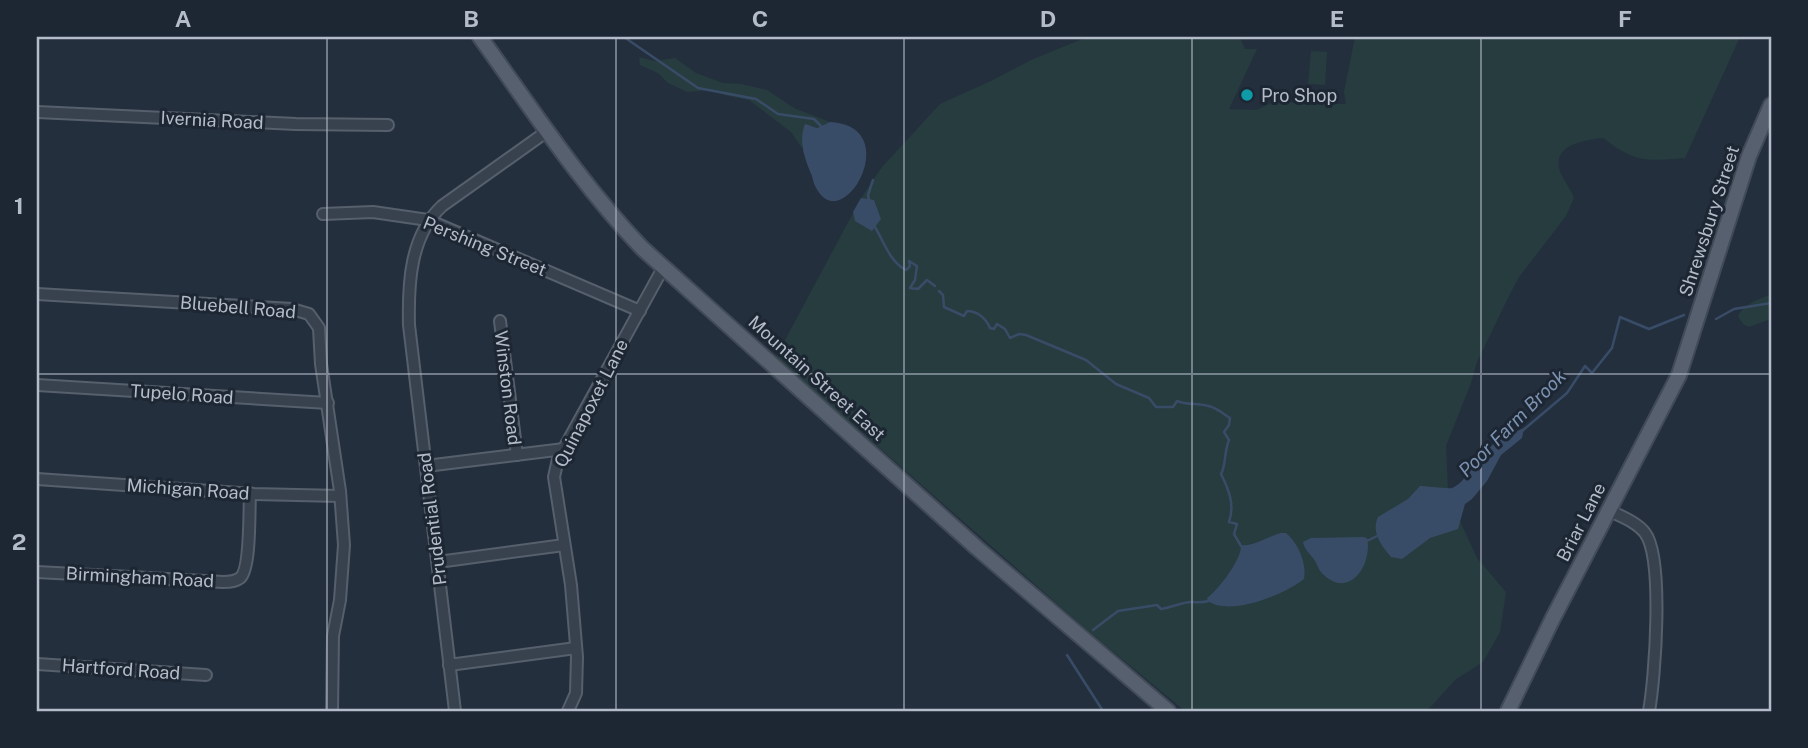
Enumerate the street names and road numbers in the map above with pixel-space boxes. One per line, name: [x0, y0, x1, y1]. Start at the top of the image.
street label: Ivernia Road: [160, 107, 264, 133]
street label: Shrewsbury Street: [1675, 143, 1743, 299]
street label: Pershing Street: [420, 212, 550, 280]
street label: Bluebell Road: [179, 291, 297, 323]
street label: Mountain Street East: [744, 311, 890, 445]
street label: Winston Road: [491, 330, 525, 446]
street label: Quinapoxet Lane: [550, 336, 632, 470]
street label: Tupelo Road: [130, 380, 234, 408]
street label: Prudential Road: [413, 451, 451, 587]
street label: Michigan Road: [126, 474, 250, 504]
street label: Briar Lane: [1552, 479, 1610, 565]
street label: Birmingham Road: [65, 563, 215, 591]
street label: Hartford Road: [61, 654, 181, 684]

